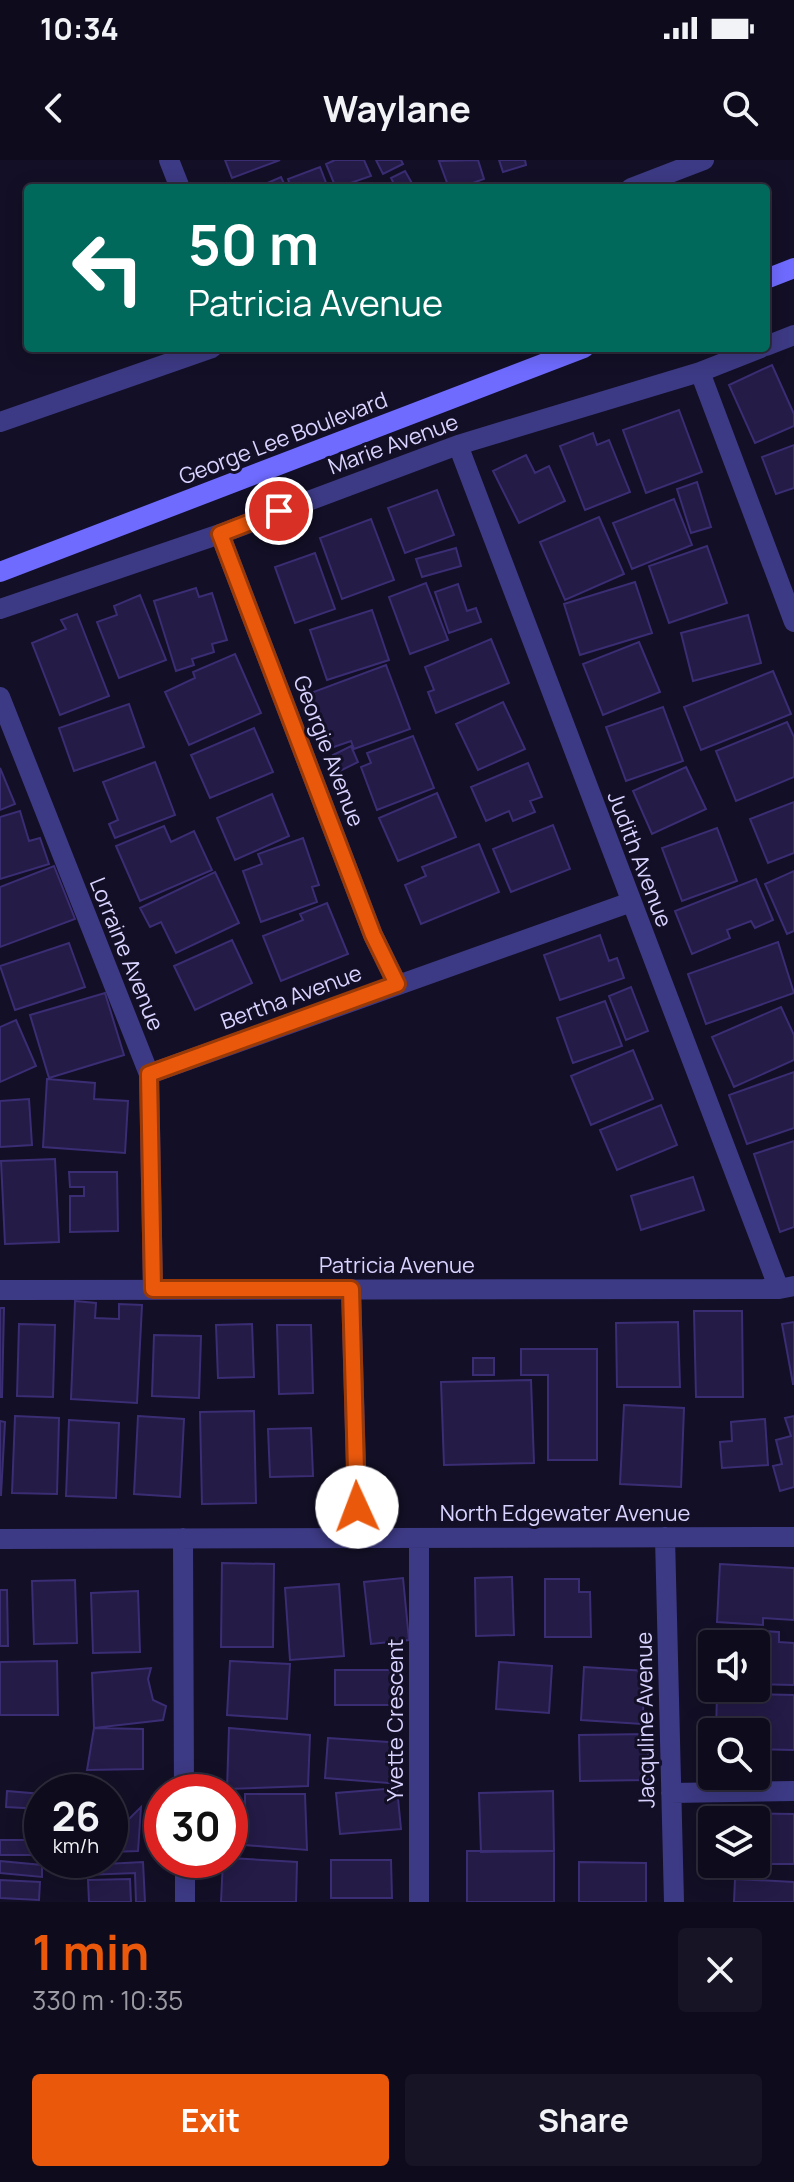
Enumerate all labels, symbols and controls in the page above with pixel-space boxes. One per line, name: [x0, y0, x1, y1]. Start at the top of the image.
text: 10:34: [40, 8, 119, 49]
text: Waylane: [323, 84, 471, 133]
icon: back: [32, 86, 76, 130]
icon: search: [718, 86, 762, 130]
text: 50 m: [188, 205, 319, 282]
icon: left: [56, 216, 160, 320]
text: Patricia Avenue: [188, 278, 443, 327]
street label: George Lee Boulevard: [174, 384, 392, 492]
street label: Marie Avenue: [324, 407, 462, 481]
pin: [245, 477, 313, 545]
icon: arrive: [257, 489, 301, 533]
street label: Georgie Avenue: [286, 671, 372, 831]
street label: Judith Avenue: [600, 787, 680, 931]
street label: Lorraine Avenue: [83, 873, 171, 1035]
street label: Bertha Avenue: [216, 958, 366, 1036]
street label: Patricia Avenue: [319, 1250, 475, 1280]
position arrow: [315, 1465, 399, 1549]
street label: North Edgewater Avenue: [440, 1498, 690, 1528]
map controls: [698, 1630, 770, 1878]
button: sound: [698, 1630, 770, 1702]
street label: Jacquline Avenue: [628, 1631, 662, 1809]
street label: Yvette Crescent: [380, 1638, 410, 1801]
button: search: [698, 1718, 770, 1790]
speed limit sign: 30: [144, 1774, 248, 1878]
text: 26: [52, 1788, 100, 1843]
button: layers: [698, 1806, 770, 1878]
text: km/h: [53, 1832, 99, 1859]
text: 1 min: [32, 1919, 149, 1984]
button: close: [678, 1928, 762, 2012]
text: 330 m · 10:35: [32, 1982, 183, 2018]
button: Exit: [32, 2074, 389, 2166]
button: Share: [405, 2074, 762, 2166]

